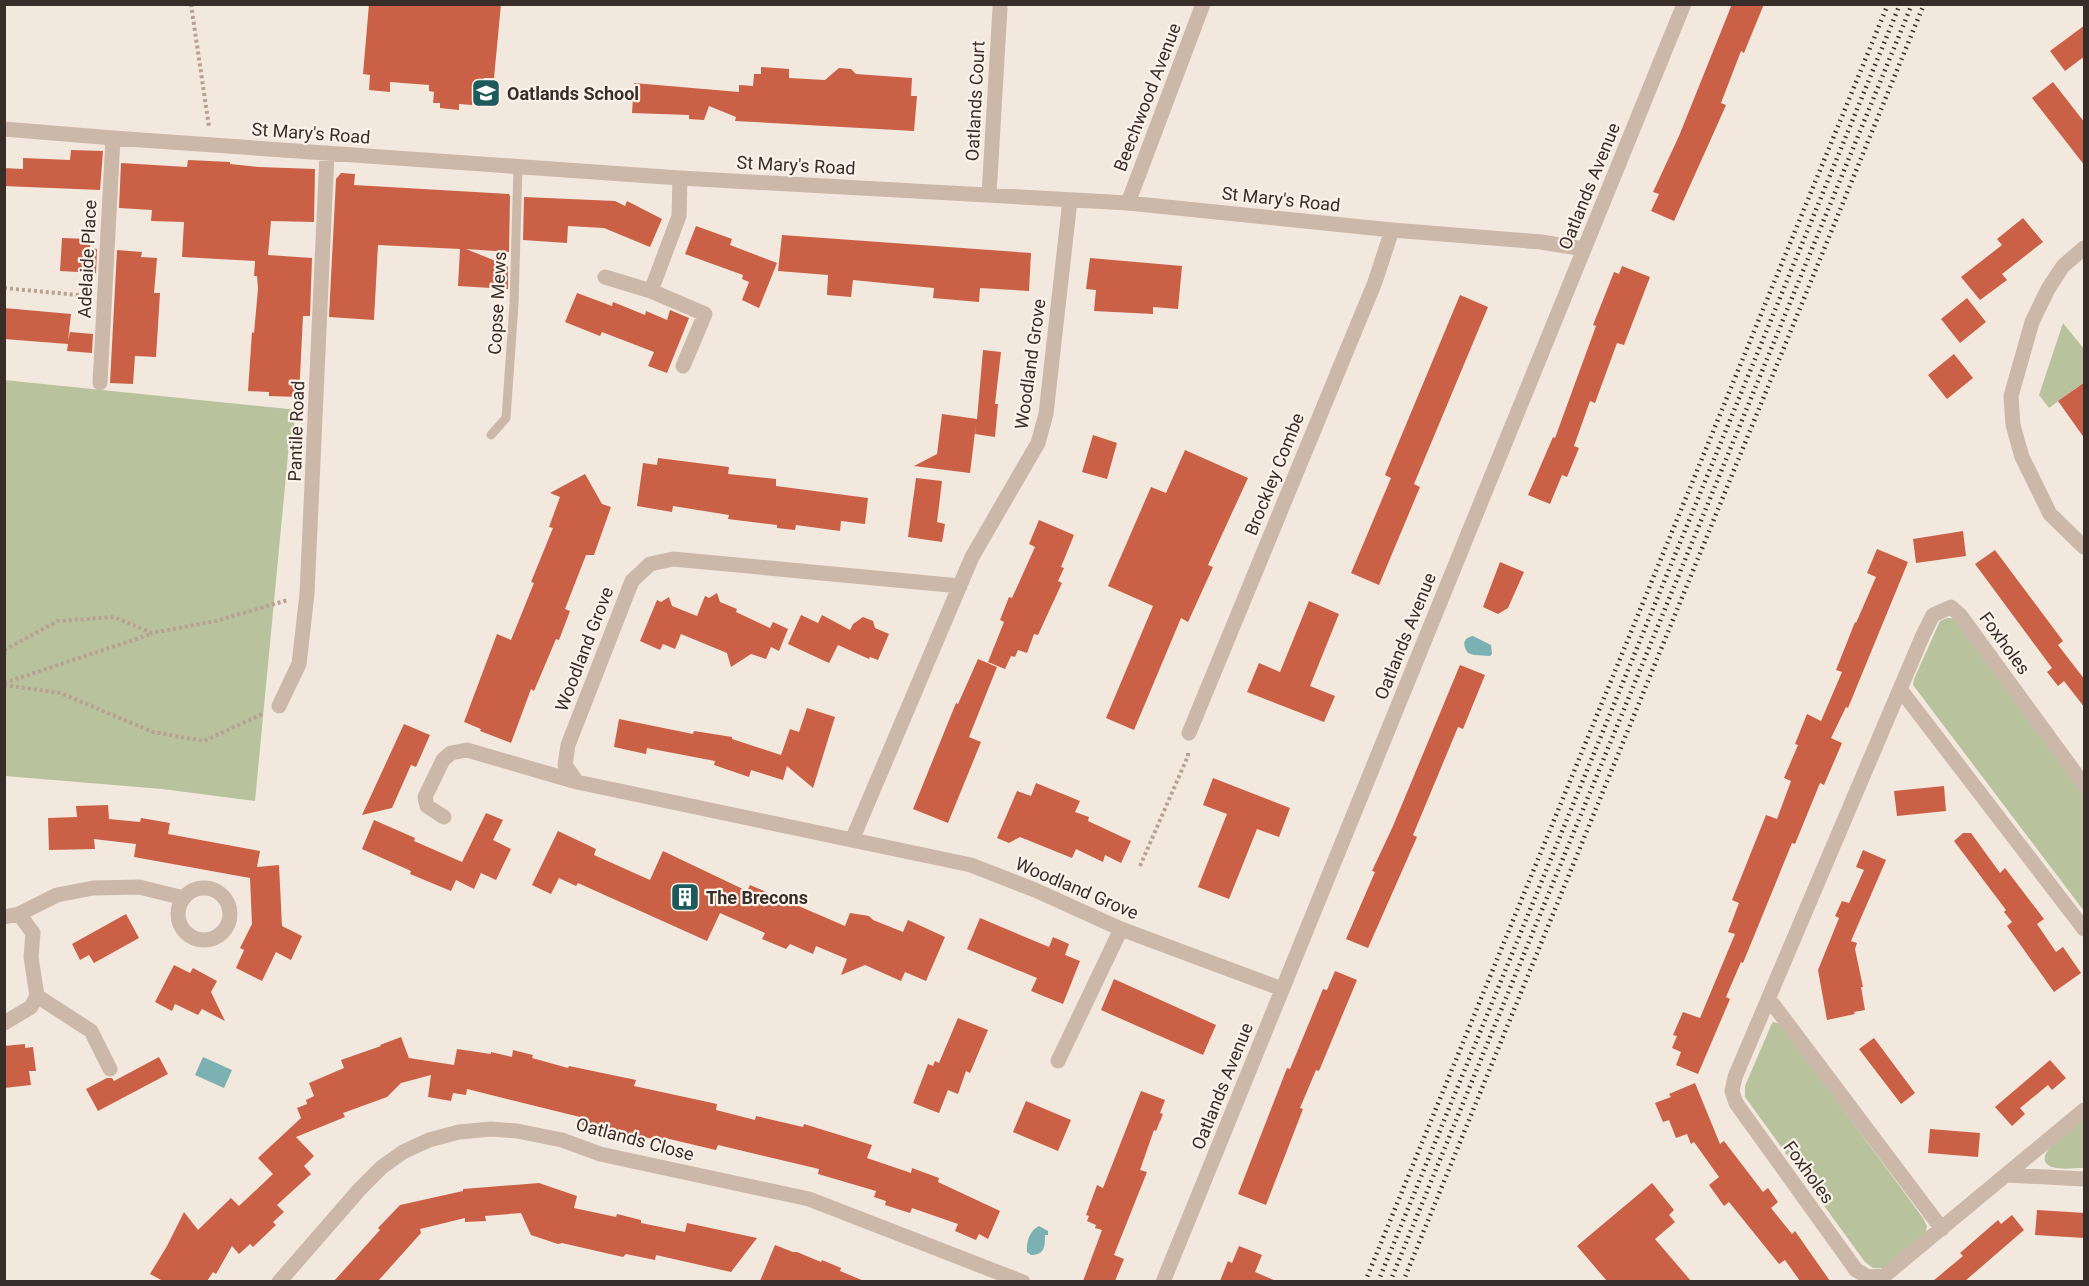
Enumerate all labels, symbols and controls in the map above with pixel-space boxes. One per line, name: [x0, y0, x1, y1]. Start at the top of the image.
street label: Beechwood Avenue: [1109, 20, 1185, 174]
street label: Oatlands Court: [961, 40, 989, 162]
school or university icon: Oatlands School: [470, 77, 502, 109]
place label: Oatlands School: [507, 83, 639, 104]
street label: St Mary's Road: [251, 118, 371, 148]
street label: Oatlands Avenue: [1554, 120, 1624, 252]
street label: St Mary's Road: [736, 151, 856, 179]
street label: St Mary's Road: [1221, 182, 1341, 216]
street label: Adelaide Place: [73, 199, 101, 319]
street label: Copse Mews: [484, 251, 510, 355]
street label: Woodland Grove: [1010, 297, 1050, 431]
street label: Pantile Road: [284, 380, 308, 482]
street label: Brockley Combe: [1240, 410, 1308, 538]
street label: Oatlands Avenue: [1370, 570, 1440, 702]
street label: Woodland Grove: [551, 584, 617, 714]
street label: Foxholes: [1975, 608, 2035, 678]
street label: Woodland Grove: [1012, 853, 1142, 923]
building icon: The Brecons: [669, 881, 701, 913]
place label: The Brecons: [706, 887, 808, 908]
street label: Oatlands Avenue: [1187, 1020, 1257, 1152]
street label: Oatlands Close: [574, 1113, 696, 1165]
street label: Foxholes: [1779, 1137, 1839, 1207]

